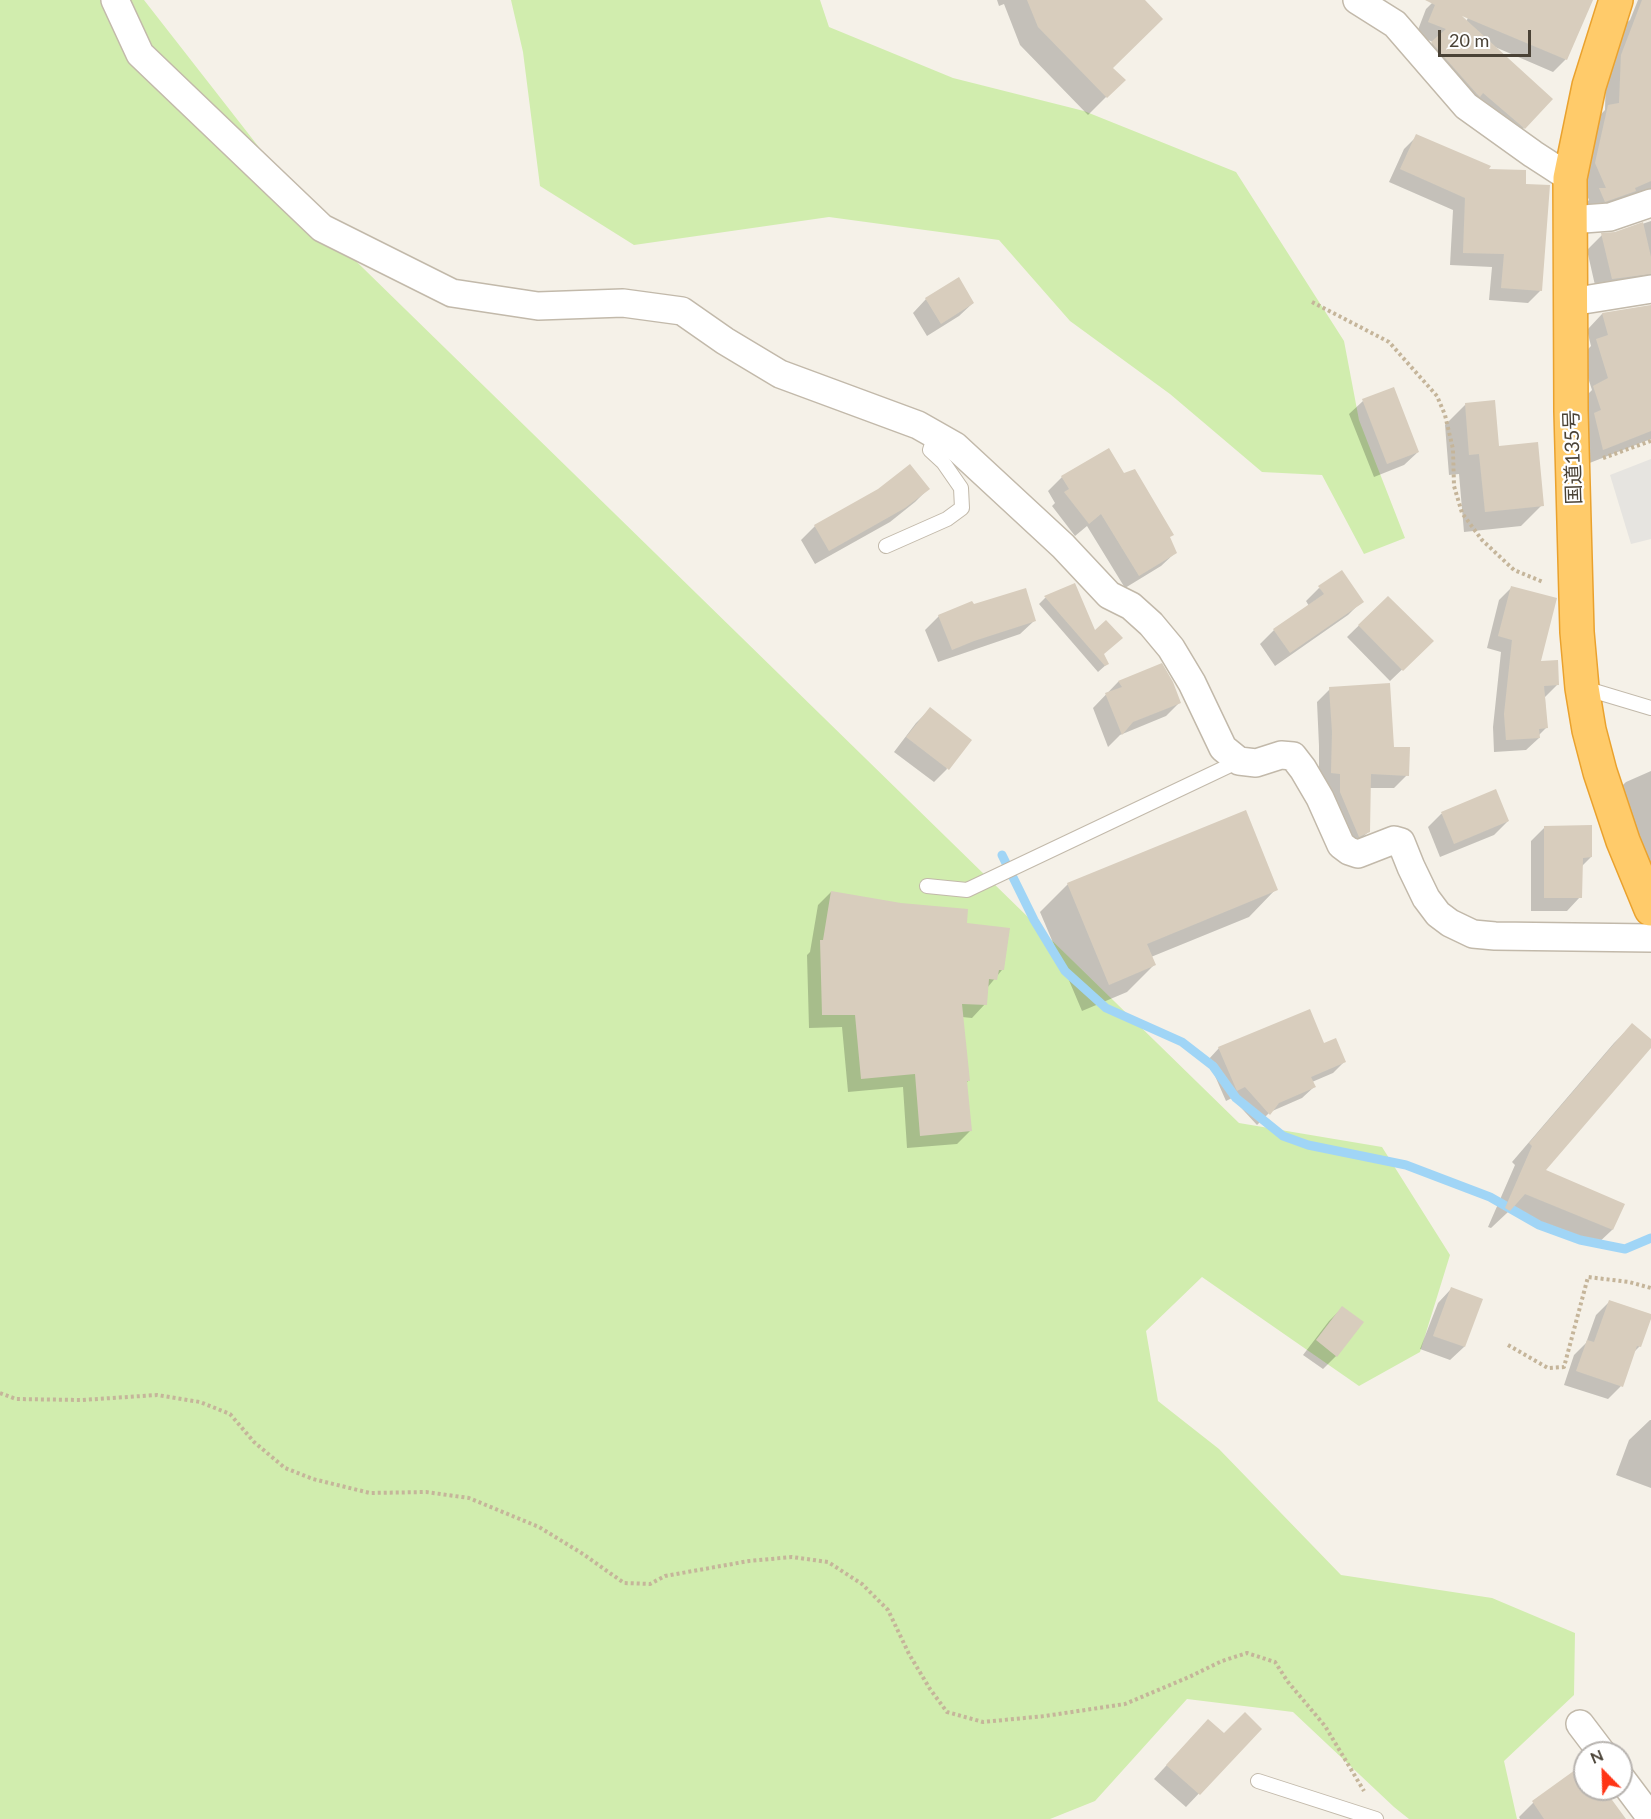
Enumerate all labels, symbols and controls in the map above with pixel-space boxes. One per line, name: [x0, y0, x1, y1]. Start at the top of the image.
scale bar: [1441, 18, 1534, 56]
text: 20 m: [1449, 29, 1489, 51]
street label: 国道135号: [1559, 409, 1587, 505]
north arrow: [1573, 1741, 1633, 1801]
text: N: [1587, 1745, 1606, 1767]

